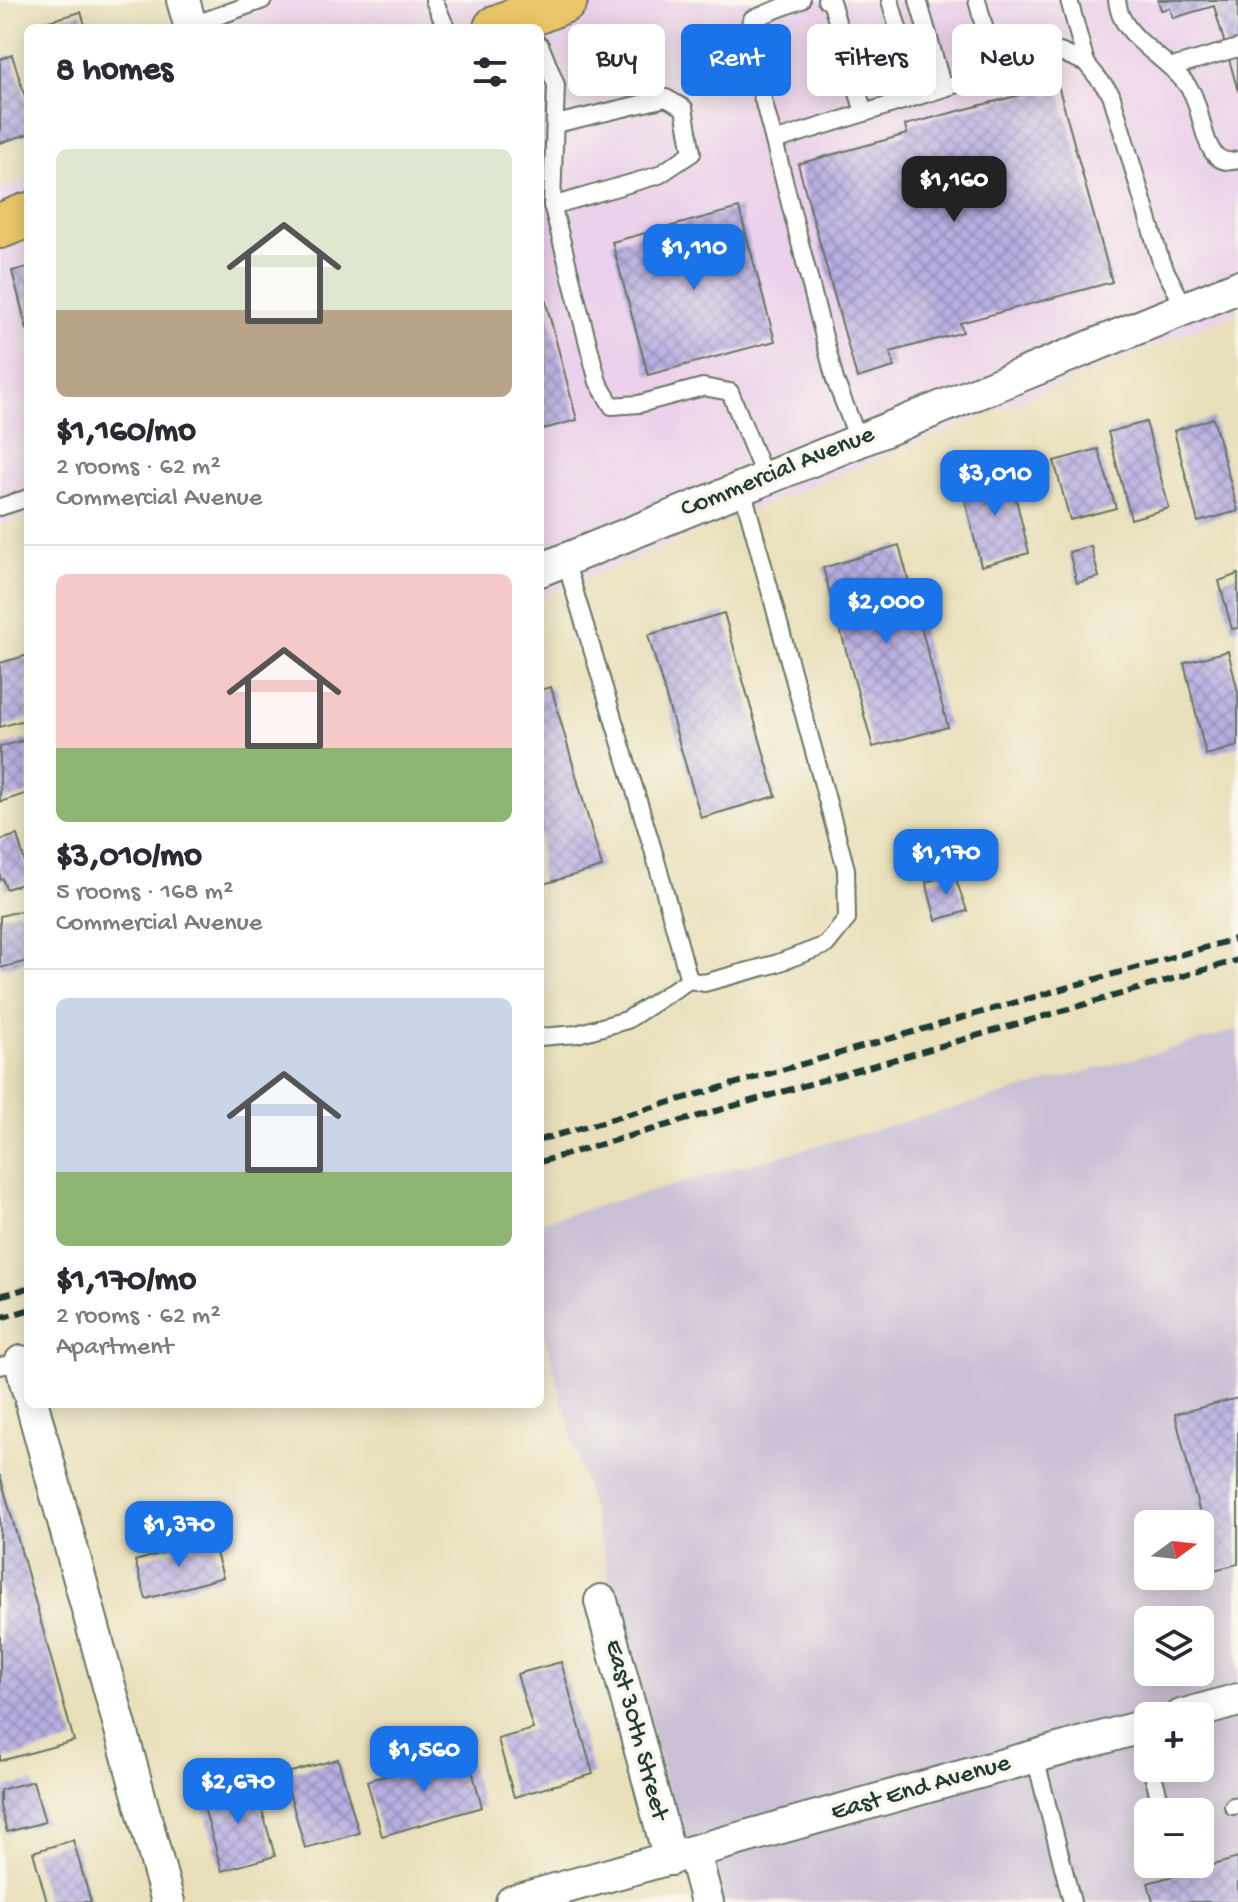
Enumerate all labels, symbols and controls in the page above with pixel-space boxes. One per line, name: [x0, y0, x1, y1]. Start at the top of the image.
chip: Buy: [568, 24, 665, 96]
chip: Rent: [681, 24, 791, 96]
chip: Filters: [807, 24, 936, 96]
chip: New: [952, 24, 1062, 96]
icon: filters: [468, 50, 512, 94]
text: 8 homes: [56, 52, 173, 92]
pin: $1,160: [889, 156, 1019, 224]
text: $1,160: [920, 166, 988, 197]
icon: home: [212, 201, 356, 345]
pin: $1,110: [629, 224, 759, 292]
text: $1,110: [661, 234, 727, 265]
text: $1,160/mo: [56, 413, 196, 453]
street label: Commercial Avenue: [677, 420, 880, 526]
pin: $3,010: [930, 450, 1060, 518]
text: 2 rooms · 62 m²: [56, 453, 220, 484]
text: $3,010: [958, 460, 1032, 491]
text: Commercial Avenue: [56, 484, 262, 515]
pin: $2,000: [821, 578, 951, 646]
text: $2,000: [848, 588, 924, 619]
icon: home: [212, 626, 356, 770]
pin: $1,170: [881, 829, 1011, 897]
text: $3,010/mo: [56, 838, 202, 878]
text: $1,170: [911, 839, 981, 870]
text: 5 rooms · 168 m²: [56, 878, 233, 909]
text: Commercial Avenue: [56, 909, 262, 940]
icon: home: [212, 1050, 356, 1194]
text: $1,170/mo: [56, 1262, 196, 1302]
text: 2 rooms · 62 m²: [56, 1302, 220, 1333]
text: Apartment: [56, 1333, 173, 1364]
pin: $1,370: [114, 1501, 244, 1569]
north arrow: [1134, 1510, 1214, 1590]
map controls: [1134, 1510, 1214, 1878]
text: $1,370: [143, 1511, 215, 1542]
button: layers: [1134, 1606, 1214, 1686]
street label: East 30th Street: [596, 1636, 675, 1826]
button: +: [1134, 1702, 1214, 1782]
pin: $1,560: [359, 1726, 489, 1794]
text: $1,560: [388, 1736, 460, 1767]
street label: East End Avenue: [828, 1748, 1015, 1829]
pin: $2,670: [173, 1758, 303, 1826]
text: $2,670: [201, 1768, 275, 1799]
button: −: [1134, 1798, 1214, 1878]

